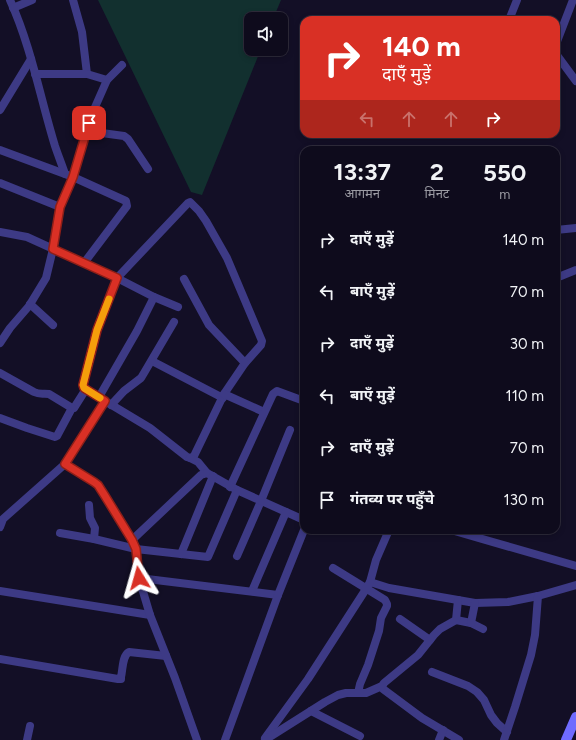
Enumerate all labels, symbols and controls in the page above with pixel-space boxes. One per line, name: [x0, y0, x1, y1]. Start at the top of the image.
map controls: [244, 12, 288, 56]
button: sound: [244, 12, 288, 56]
text: 140 m: [382, 29, 461, 63]
icon: right: [316, 32, 368, 84]
text: दाएँ मुड़ें: [382, 63, 431, 85]
pin: [72, 106, 106, 140]
icon: left: [356, 108, 378, 130]
icon: ahead: [398, 108, 420, 130]
icon: ahead: [440, 108, 462, 130]
icon: right: [482, 108, 504, 130]
icon: arrive: [78, 112, 100, 134]
text: 13:37: [334, 157, 391, 186]
text: 2: [430, 157, 444, 186]
text: 550: [483, 158, 526, 187]
text: आगमन: [344, 186, 380, 201]
text: मिनट: [424, 186, 449, 201]
text: m: [499, 187, 510, 202]
icon: right: [316, 229, 338, 251]
text: दाएँ मुड़ें: [350, 230, 394, 248]
text: 140 m: [502, 231, 544, 249]
icon: left: [316, 281, 338, 303]
text: बाएँ मुड़ें: [350, 282, 395, 300]
text: 70 m: [510, 283, 544, 301]
icon: right: [316, 333, 338, 355]
text: दाएँ मुड़ें: [350, 334, 394, 352]
text: 30 m: [510, 335, 544, 353]
icon: left: [316, 385, 338, 407]
text: बाएँ मुड़ें: [350, 386, 395, 404]
text: 110 m: [506, 387, 544, 405]
icon: right: [316, 437, 338, 459]
text: दाएँ मुड़ें: [350, 438, 394, 456]
text: 70 m: [510, 439, 544, 457]
icon: arrive: [316, 489, 338, 511]
text: गंतव्य पर पहुँचे: [350, 490, 434, 508]
text: 130 m: [504, 491, 544, 509]
position arrow: [118, 557, 160, 599]

